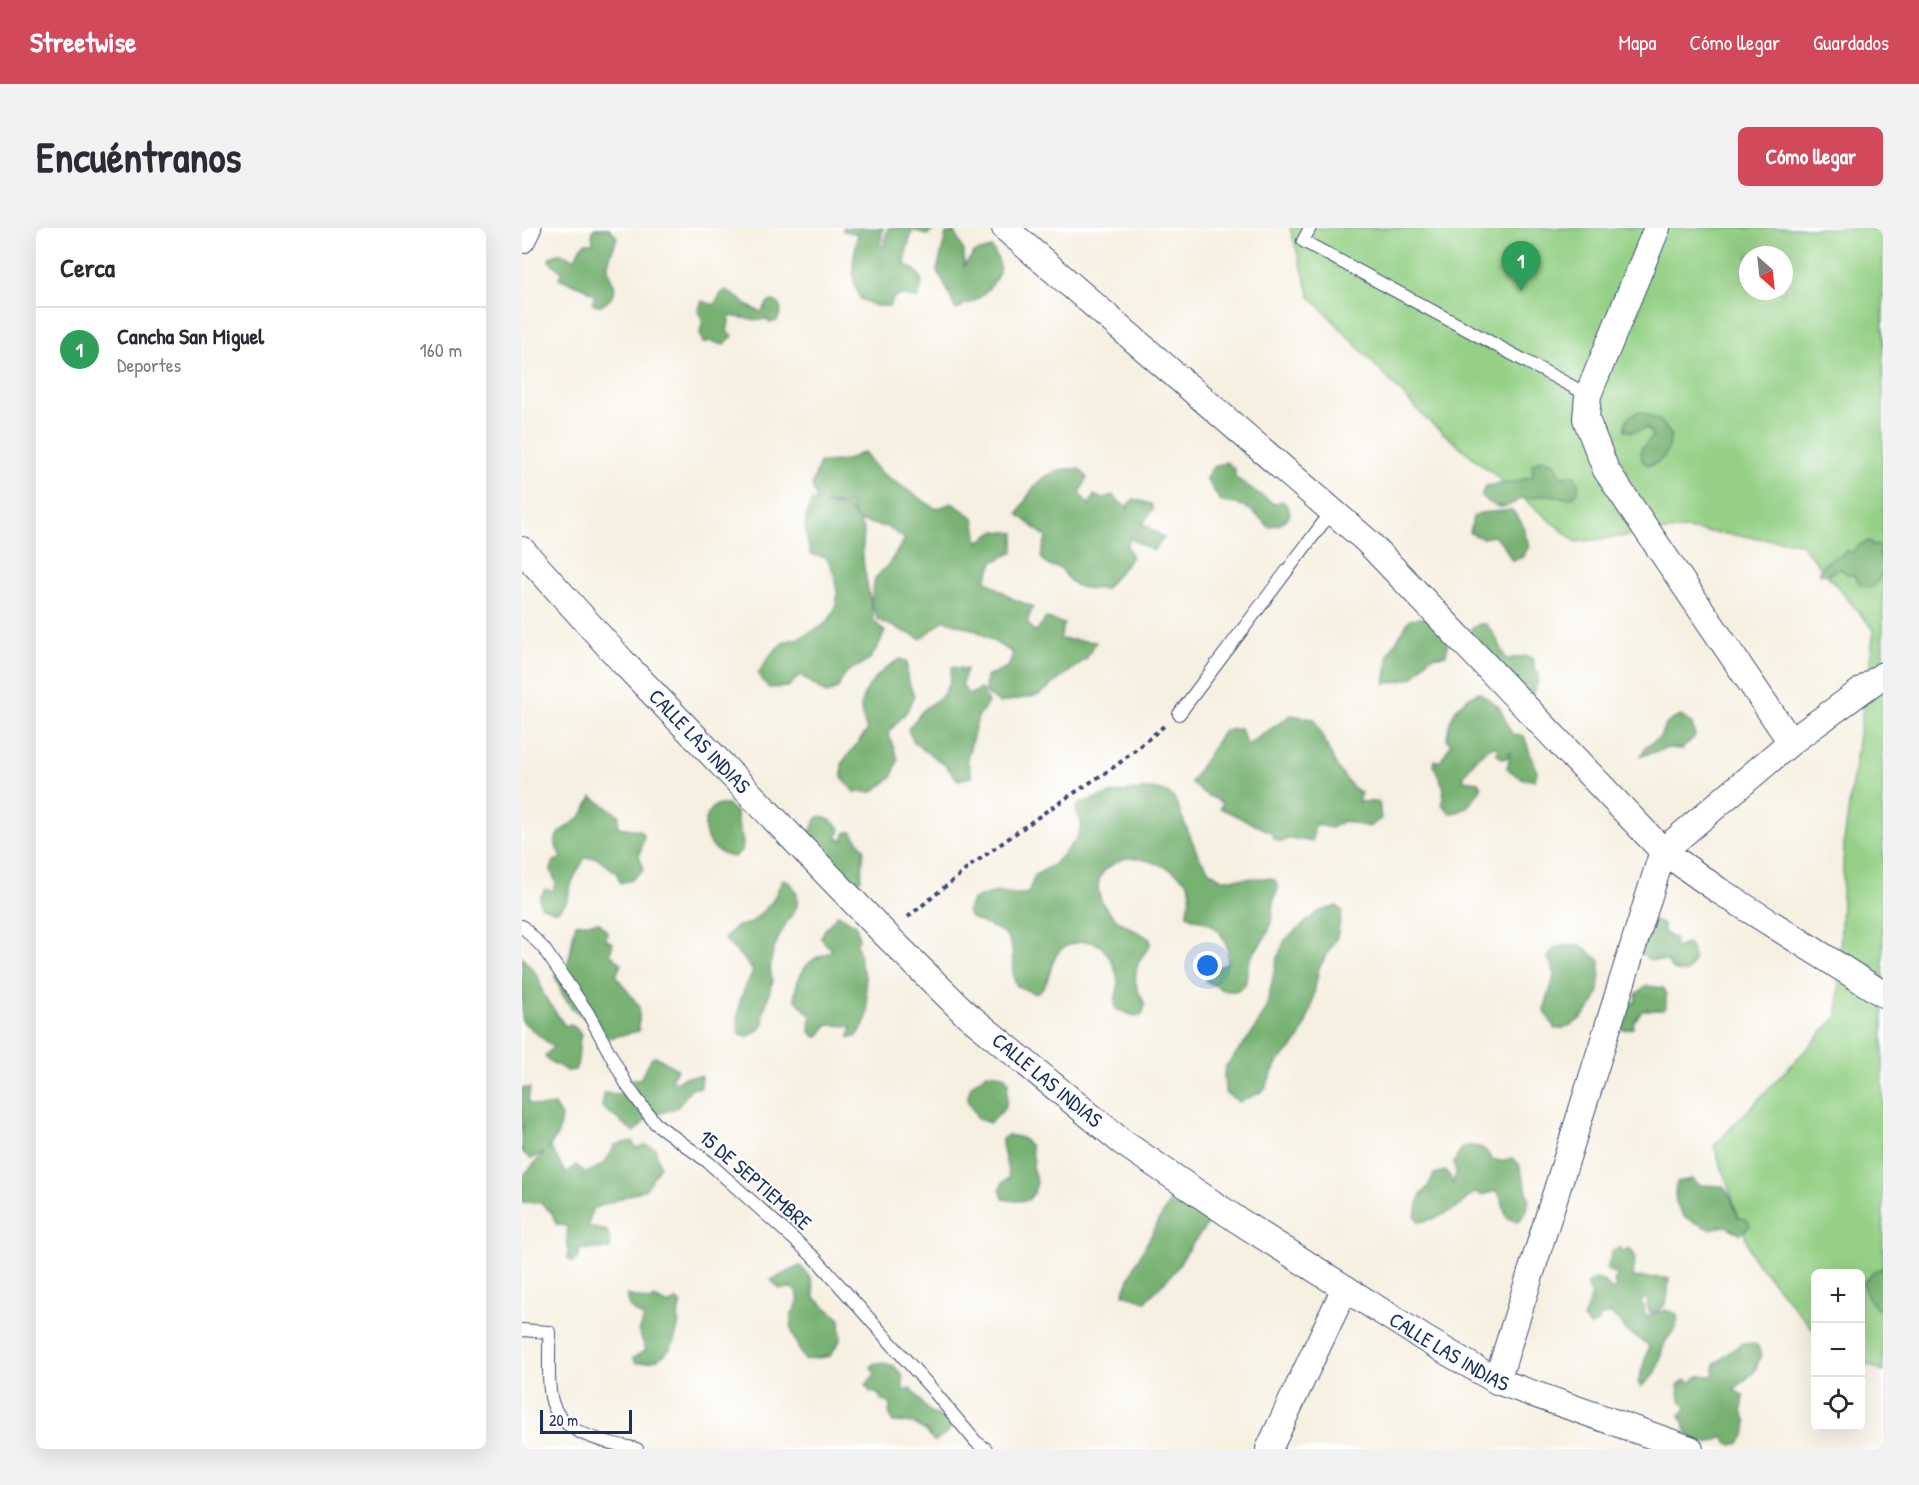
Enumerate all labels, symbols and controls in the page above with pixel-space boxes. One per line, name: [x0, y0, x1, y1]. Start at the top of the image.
text: Streetwise: [30, 23, 136, 61]
text: Mapa: [1618, 28, 1656, 57]
text: Cómo llegar: [1689, 28, 1780, 57]
text: Guardados: [1813, 28, 1889, 57]
button: Cómo llegar: [1738, 127, 1883, 186]
text: Encuéntranos: [36, 128, 242, 185]
pin: 1: [1502, 242, 1540, 291]
north arrow: [1739, 246, 1793, 300]
text: Cerca: [60, 250, 115, 285]
text: Cancha San Miguel: [117, 321, 264, 351]
text: 1: [76, 336, 83, 363]
text: 160 m: [420, 336, 462, 363]
text: Deportes: [117, 351, 181, 378]
street label: CALLE LAS INDIAS: [643, 682, 757, 800]
your location: [1193, 951, 1222, 980]
street label: CALLE LAS INDIAS: [986, 1026, 1109, 1134]
street label: 15 DE SEPTIEMBRE: [693, 1123, 818, 1237]
map controls: [1811, 1269, 1865, 1431]
button: +: [1811, 1269, 1865, 1323]
street label: CALLE LAS INDIAS: [1384, 1305, 1513, 1398]
button: −: [1811, 1323, 1865, 1377]
button: locate: [1811, 1377, 1865, 1431]
scale bar: [540, 1407, 632, 1434]
text: 20 m: [549, 1409, 578, 1431]

